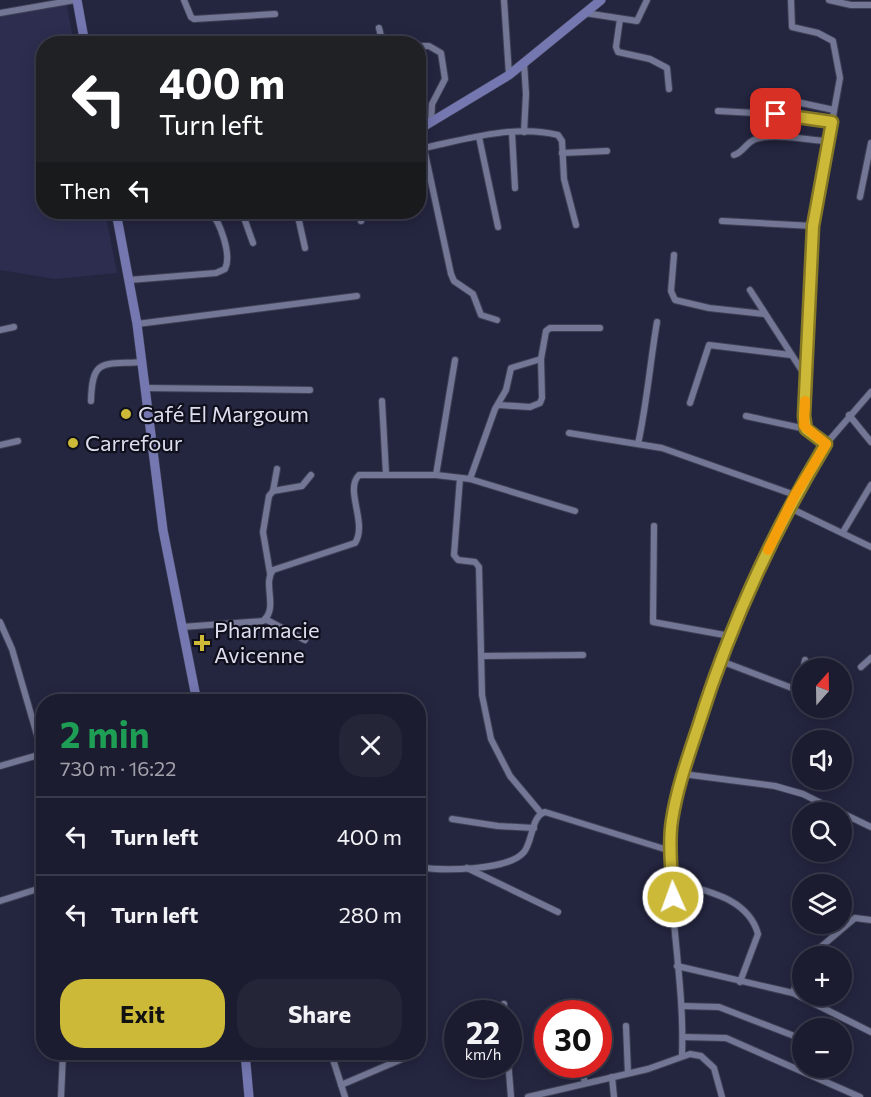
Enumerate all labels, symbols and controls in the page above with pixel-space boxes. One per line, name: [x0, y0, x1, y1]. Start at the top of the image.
text: 400 m: [159, 56, 285, 108]
icon: left: [60, 60, 138, 138]
pin: [750, 88, 801, 139]
icon: arrive: [759, 97, 792, 130]
text: Turn left: [159, 108, 263, 141]
icon: left: [123, 174, 156, 207]
text: Then: [60, 177, 111, 204]
place label: Café El Margoum: [138, 400, 309, 427]
marker: Café El Margoum: [119, 407, 133, 421]
place label: Carrefour: [85, 429, 183, 456]
marker: Carrefour: [66, 436, 80, 450]
place label: Pharmacie Avicenne: [214, 616, 320, 668]
marker: Pharmacie Avicenne: [195, 636, 209, 650]
north arrow: [792, 658, 852, 718]
map controls: [792, 658, 852, 1078]
text: 2 min: [60, 711, 150, 755]
button: close: [339, 714, 402, 777]
button: sound: [792, 730, 852, 790]
text: 730 m · 16:22: [60, 756, 176, 780]
button: search: [792, 802, 852, 862]
icon: left: [60, 820, 93, 853]
text: Turn left: [111, 823, 198, 850]
text: 400 m: [337, 823, 402, 850]
position arrow: [641, 865, 705, 929]
button: layers: [792, 874, 852, 934]
icon: left: [60, 898, 93, 931]
text: Turn left: [111, 901, 198, 928]
text: 280 m: [339, 901, 402, 928]
button: +: [792, 946, 852, 1006]
button: Exit: [60, 979, 225, 1048]
button: Share: [237, 979, 402, 1048]
speed limit sign: 30: [534, 1000, 612, 1078]
text: 22: [466, 1013, 500, 1050]
button: −: [792, 1018, 852, 1078]
text: km/h: [465, 1045, 501, 1063]

